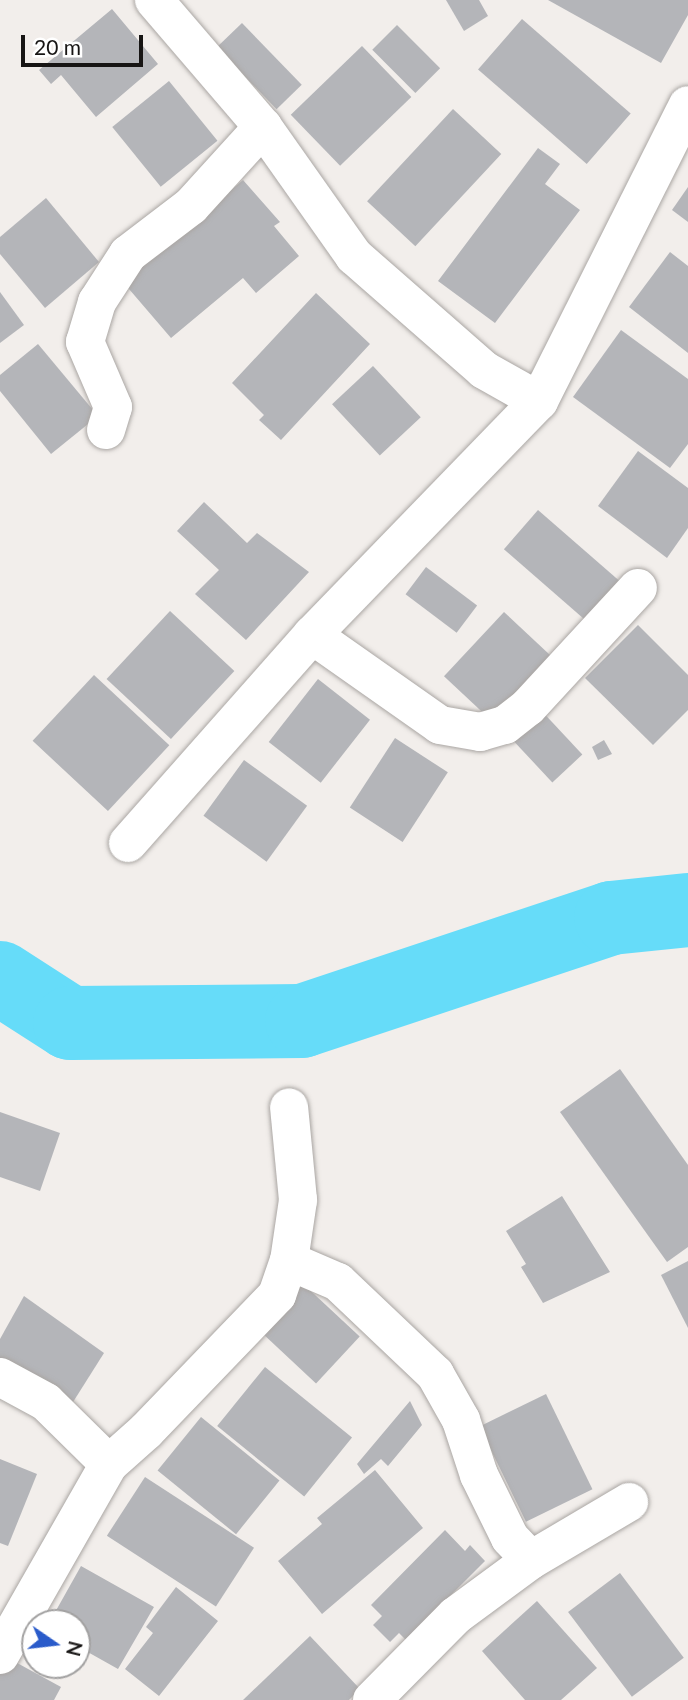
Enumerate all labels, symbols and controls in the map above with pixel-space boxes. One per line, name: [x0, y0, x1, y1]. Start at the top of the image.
scale bar: [24, 21, 147, 65]
text: 20 m: [34, 34, 81, 59]
north arrow: [21, 1609, 91, 1679]
text: N: [62, 1639, 88, 1659]

